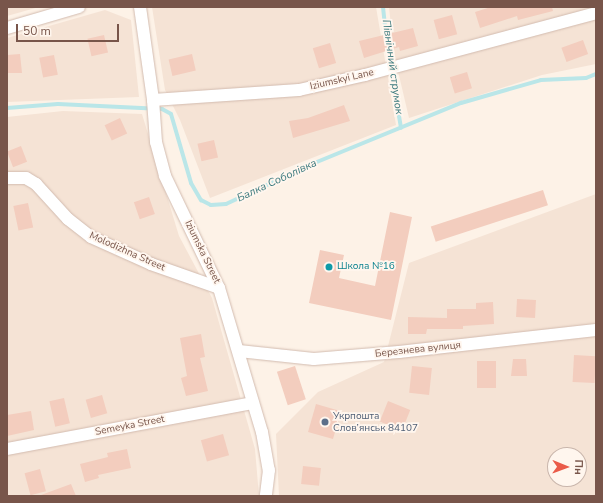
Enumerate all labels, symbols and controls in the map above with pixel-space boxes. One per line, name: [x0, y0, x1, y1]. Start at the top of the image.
scale bar: [18, 16, 121, 42]
water label: Північний струмок: [379, 19, 405, 115]
text: 50 m: [23, 23, 51, 39]
street label: Iziumskyi Lane: [309, 67, 375, 93]
water label: Балка Соболівка: [235, 157, 319, 205]
street label: Iziumska Street: [182, 219, 222, 285]
street label: Molodizhna Street: [87, 230, 167, 274]
place label: Школа №16: [337, 261, 395, 273]
marker: Школа №16: [324, 262, 334, 272]
street label: Березнева вулиця: [374, 340, 462, 360]
place label: Укрпошта Слов’янськ 84107: [333, 410, 418, 434]
street label: Semeyka Street: [94, 413, 166, 439]
marker: Укрпошта Слов’янськ 84107: [320, 417, 330, 427]
north arrow: [547, 447, 587, 487]
text: Пн: [571, 460, 586, 475]

